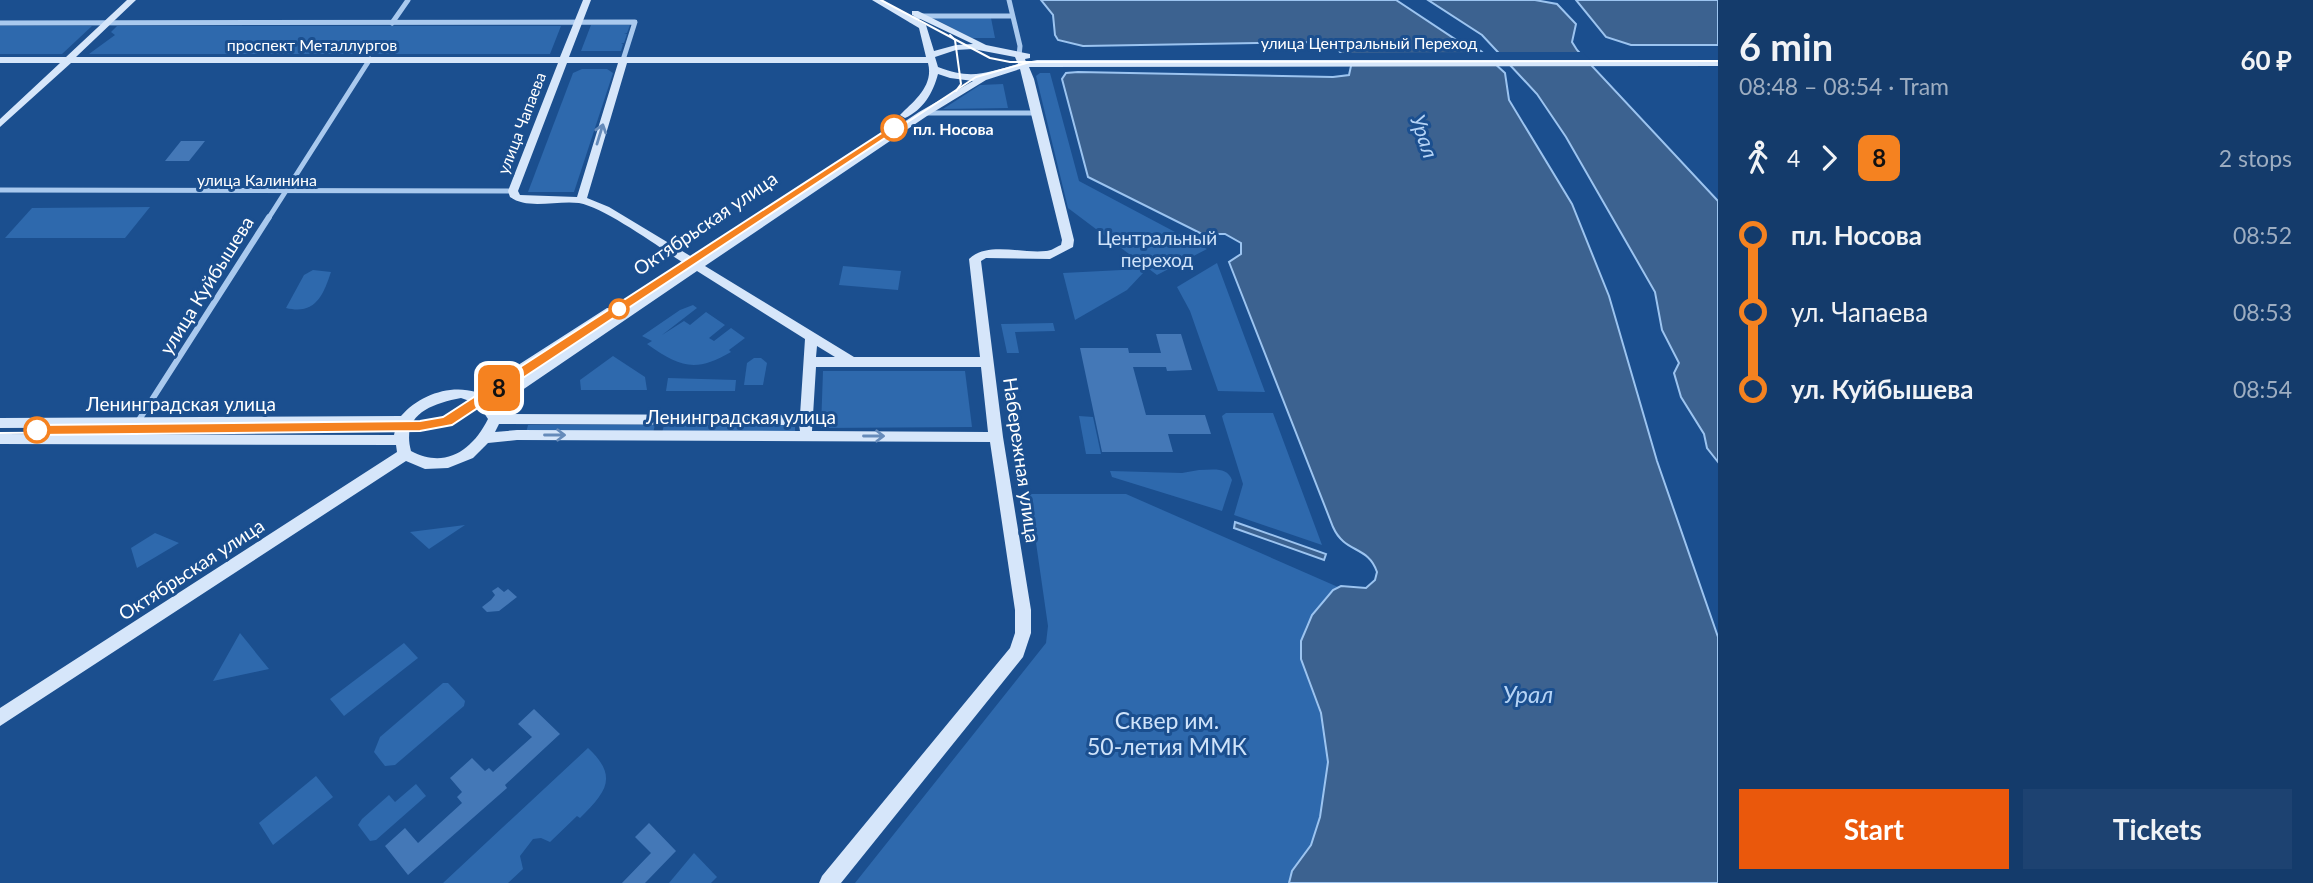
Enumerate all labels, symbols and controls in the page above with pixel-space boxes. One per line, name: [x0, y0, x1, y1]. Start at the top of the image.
text: 6 min: [1739, 23, 1833, 69]
street label: улица Центральный Переход: [1261, 33, 1477, 52]
street label: проспект Металлургов: [227, 35, 397, 54]
text: 60 ₽: [2240, 44, 2292, 76]
street label: улица Чапаева: [493, 69, 549, 177]
text: 08:48 – 08:54 · Tram: [1739, 72, 1949, 100]
water label: Урал: [1406, 111, 1444, 161]
marker: пл. Носова: [881, 115, 907, 141]
place label: пл. Носова: [913, 119, 994, 138]
one-way arrow: [595, 124, 608, 146]
icon: walk: [1739, 139, 1777, 177]
icon: forward: [1810, 139, 1848, 177]
text: 8: [1872, 143, 1886, 172]
text: 4: [1787, 144, 1800, 172]
text: 2 stops: [2219, 144, 2292, 172]
street label: Октябрьская улица: [629, 166, 781, 280]
street label: улица Калинина: [197, 170, 317, 189]
street label: улица Куйбышева: [154, 212, 258, 358]
text: пл. Носова: [1791, 219, 1922, 251]
text: 08:52: [2233, 221, 2292, 249]
park label: Центральный переход: [1097, 226, 1217, 271]
text: ул. Чапаева: [1791, 296, 1928, 328]
text: 08:53: [2233, 298, 2292, 326]
unlabelled marker: [609, 299, 629, 319]
line badge: 8: [476, 365, 522, 411]
text: 8: [492, 373, 506, 402]
text: ул. Куйбышева: [1791, 373, 1973, 405]
text: 08:54: [2233, 375, 2292, 403]
street label: Набережная улица: [999, 376, 1045, 544]
street label: Ленинградская улица: [85, 392, 276, 415]
street label: Ленинградская улица: [645, 405, 836, 428]
unlabelled marker: [24, 417, 50, 443]
one-way arrow: [543, 428, 566, 442]
one-way arrow: [862, 429, 885, 443]
street label: Октябрьская улица: [114, 513, 268, 625]
water label: Урал: [1503, 679, 1553, 708]
park label: Сквер им. 50-летия ММК: [1087, 706, 1248, 760]
button: Start: [1739, 789, 2009, 869]
button: Tickets: [2023, 789, 2292, 869]

